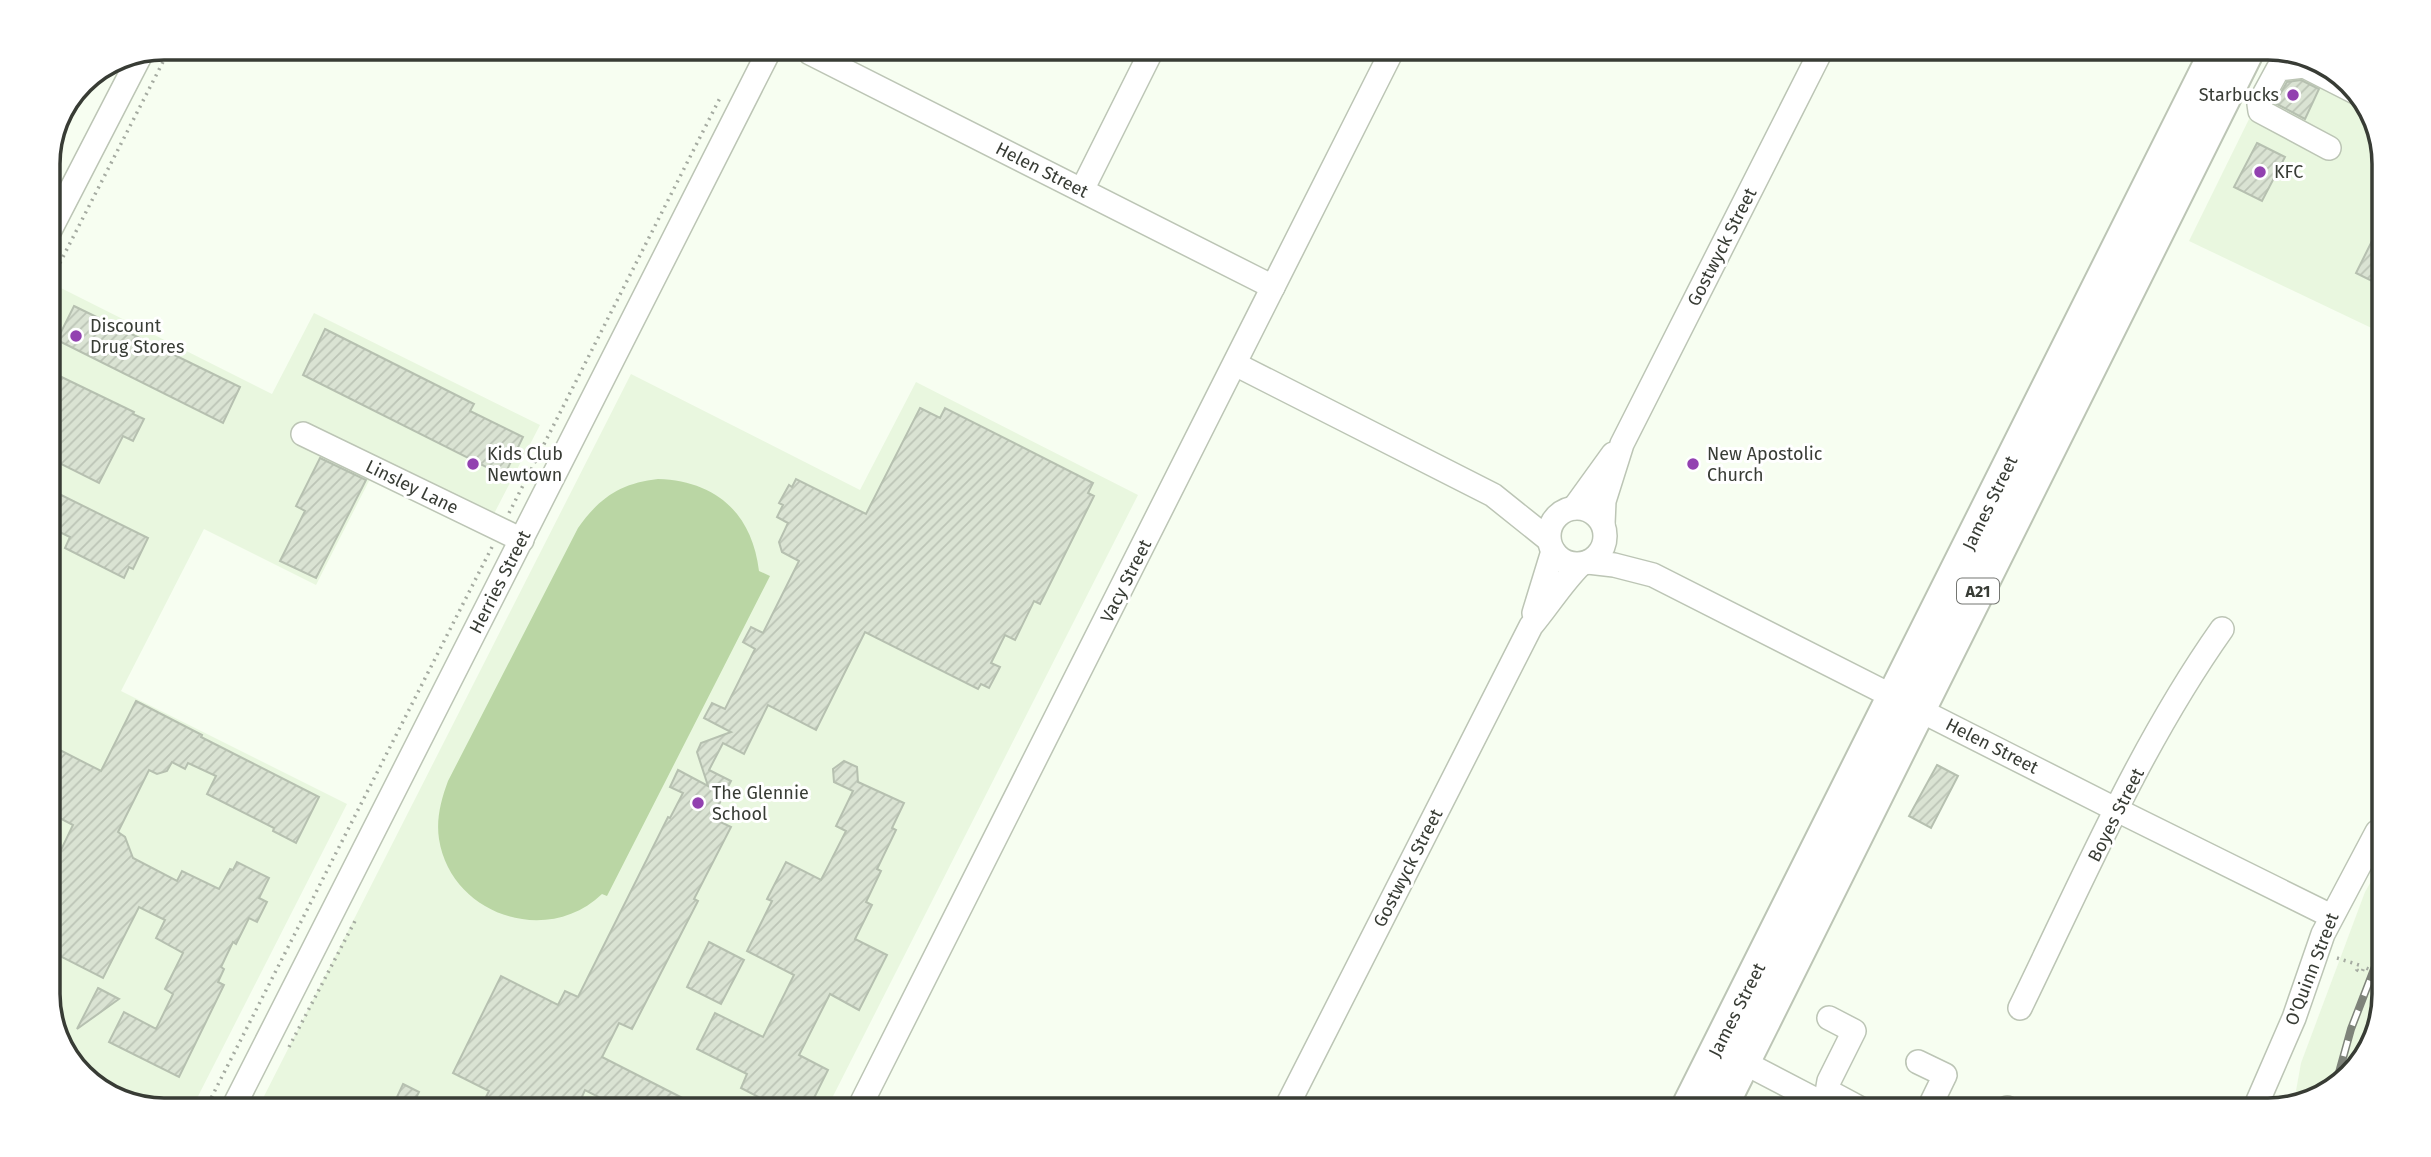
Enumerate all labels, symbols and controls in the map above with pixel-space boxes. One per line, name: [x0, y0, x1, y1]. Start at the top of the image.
place label: Starbucks: [2199, 84, 2279, 106]
marker: Starbucks: [2285, 87, 2301, 103]
street label: Helen Street: [992, 137, 1093, 203]
place label: KFC: [2274, 161, 2303, 183]
marker: KFC: [2252, 164, 2268, 180]
street label: Gostwyck Street: [1683, 184, 1762, 310]
place label: Discount Drug Stores: [90, 315, 184, 358]
marker: Discount Drug Stores: [68, 328, 84, 344]
place label: Kids Club Newtown: [487, 443, 563, 486]
place label: New Apostolic Church: [1707, 443, 1823, 486]
street label: James Street: [1958, 452, 2023, 554]
street label: Linsley Lane: [362, 455, 462, 519]
marker: Kids Club Newtown: [465, 456, 481, 472]
marker: New Apostolic Church: [1685, 456, 1701, 472]
street label: Herries Street: [465, 526, 536, 637]
street label: Vacy Street: [1096, 535, 1156, 626]
road number: A21: [1957, 578, 1999, 604]
street label: Helen Street: [1942, 713, 2043, 779]
street label: Boyes Street: [2083, 764, 2149, 865]
place label: The Glennie School: [712, 782, 809, 825]
marker: The Glennie School: [690, 795, 706, 811]
street label: Gostwyck Street: [1369, 805, 1448, 931]
street label: O'Quinn Street: [2280, 909, 2344, 1029]
street label: James Street: [1704, 959, 1770, 1061]

